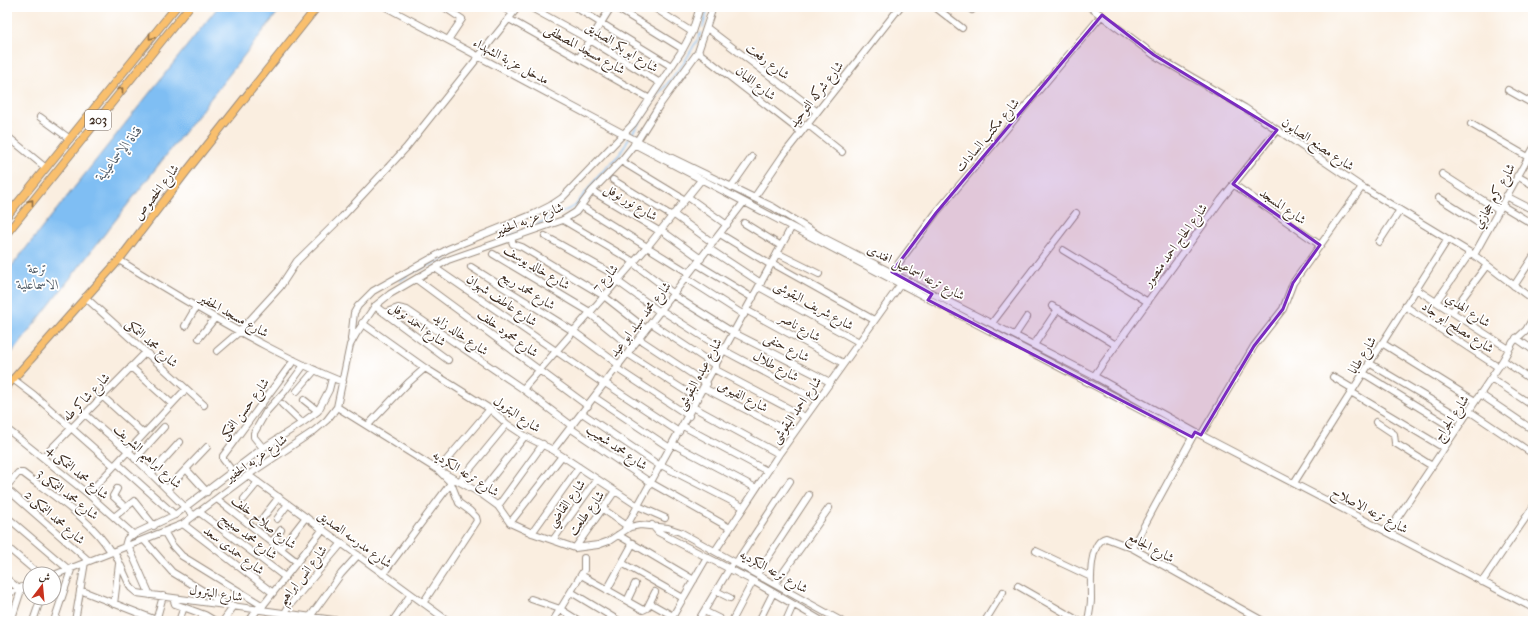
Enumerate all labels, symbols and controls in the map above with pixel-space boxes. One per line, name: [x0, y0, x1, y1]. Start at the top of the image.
street label: شارع ابو بكر الصديق: [581, 19, 661, 79]
street label: شارع مسجد المصطفى: [540, 21, 628, 81]
one-way arrow: [149, 33, 156, 40]
street label: مدخل عزبة الشهداء: [470, 35, 552, 89]
street label: شارع رفعت: [741, 40, 793, 85]
street label: شارع شركه التوحيد: [785, 57, 850, 132]
street label: شارع اللبان: [731, 63, 779, 106]
one-way arrow: [117, 88, 124, 95]
street label: شارع مكتب السادات: [952, 95, 1025, 178]
road number: 203: [85, 110, 111, 130]
street label: شارع مصنع الصابون: [1276, 114, 1357, 178]
water label: قناة الإسماعيلية: [91, 122, 147, 187]
street label: شارع الخصوص: [130, 161, 185, 225]
street label: شارع كرم حجازي: [1470, 161, 1522, 233]
street label: شارع نور نوفل: [600, 180, 660, 227]
street label: شارع المسجد: [1255, 185, 1309, 231]
street label: شارع عزبه الحفير: [491, 199, 567, 243]
one-way arrow: [27, 200, 34, 207]
street label: شارع الحاج احمد منصور: [1139, 200, 1213, 294]
street label: شارع خالد يوسف: [499, 241, 573, 296]
street label: شارع ترعه اسماعيل افندى: [863, 241, 967, 307]
water label: ترعة الاسماعلية: [15, 260, 59, 293]
street label: شارع 7: [589, 261, 624, 297]
street label: شارع محمد ربيع: [495, 267, 558, 317]
street label: شارع عاطف شهوان: [462, 271, 540, 332]
street label: شارع شريف البقوشى: [770, 277, 856, 337]
street label: شارع محمد سيد ابو عيد: [606, 278, 677, 362]
street label: شارع مسجد الحفير: [193, 289, 271, 344]
street label: شارع الهدي: [1441, 290, 1493, 333]
street label: شارع مصلح ابو جاد: [1417, 298, 1497, 359]
street label: شارع احمد نوفل: [385, 299, 449, 353]
street label: شارع محمود خلف: [472, 306, 541, 363]
street label: شارع ناصر: [773, 309, 823, 348]
street label: شارع خالد زايد: [428, 310, 491, 362]
street label: شارع محمد النمكى: [120, 315, 181, 373]
street label: شارع حنفى: [760, 329, 812, 368]
street label: شارع طابا: [1345, 334, 1383, 379]
street label: شارع عبده البقوشى: [673, 335, 728, 415]
street label: شارع طلال: [749, 348, 801, 388]
street label: شارع شاكر طه: [59, 370, 116, 427]
street label: شارع احمد البقوشى: [767, 374, 828, 449]
street label: شارع حسن النمكى: [216, 375, 275, 445]
street label: شارع الفيومى: [714, 377, 771, 419]
street label: شارع الجراج: [1430, 392, 1475, 446]
street label: شارع البترول: [488, 393, 544, 439]
street label: شارع ابراهيم الشريف: [107, 421, 185, 496]
street label: شارع محمد شعيب: [581, 421, 650, 476]
street label: شارع عزبه الحفير: [221, 431, 292, 489]
street label: شارع محمد النمكى 4: [41, 442, 112, 505]
street label: شارع ترعه الكرديه: [428, 447, 502, 503]
street label: شارع محمد النمكى 3: [32, 465, 102, 526]
street label: شارع القاضي: [544, 476, 592, 533]
street label: شارع ترعه الاصلاح: [1328, 484, 1411, 540]
street label: شارع محمد النمكى 2: [19, 487, 88, 550]
street label: شارع طلعت: [565, 488, 610, 541]
street label: شارع صلاح خلف: [226, 492, 299, 555]
street label: شارع مدرسه الصديق: [313, 507, 395, 574]
street label: شارع محمد صبيح: [215, 510, 280, 565]
street label: شارع حمدى سعد: [198, 522, 267, 581]
street label: شارع الجامع: [1123, 528, 1177, 570]
street label: شارع انس ابراهيم: [274, 542, 335, 611]
street label: شارع ترعه الكرديه: [735, 546, 811, 599]
north arrow: [22, 566, 62, 606]
text: ش: [38, 569, 52, 585]
street label: شارع البترول: [188, 582, 244, 608]

